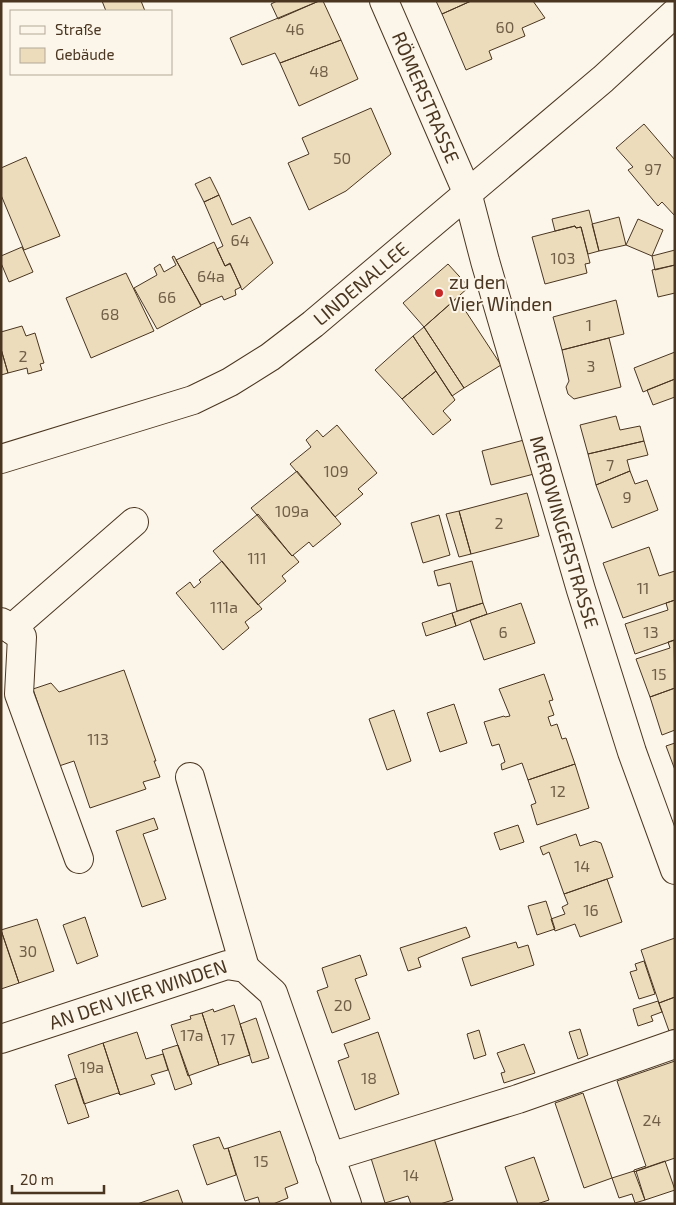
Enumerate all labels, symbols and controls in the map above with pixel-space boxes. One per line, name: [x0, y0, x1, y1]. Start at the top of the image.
legend: [10, 10, 172, 75]
house number: 60: [496, 17, 514, 36]
house number: 46: [286, 19, 305, 38]
text: Straße: [55, 20, 101, 38]
street label: RÖMERSTRASSE: [388, 28, 465, 166]
text: Gebäude: [55, 45, 114, 63]
house number: 48: [309, 61, 329, 80]
house number: 50: [333, 148, 351, 167]
house number: 97: [644, 159, 662, 178]
house number: 64: [231, 230, 250, 249]
street label: LINDENALLEE: [308, 237, 413, 330]
house number: 103: [551, 248, 575, 267]
house number: 64a: [197, 266, 225, 285]
place label: zu den Vier Winden: [449, 270, 553, 315]
house number: 66: [158, 287, 176, 306]
marker: zu den Vier Winden: [433, 287, 445, 299]
house number: 68: [101, 304, 119, 323]
house number: 1: [586, 315, 592, 334]
house number: 2: [19, 346, 28, 365]
house number: 3: [587, 356, 595, 375]
street label: MEROWINGERSTRASSE: [526, 433, 604, 631]
house number: 7: [606, 455, 614, 474]
house number: 109: [323, 461, 349, 480]
house number: 9: [622, 487, 632, 506]
house number: 109a: [275, 501, 309, 520]
house number: 2: [495, 513, 504, 532]
house number: 111: [247, 548, 267, 567]
house number: 11: [637, 578, 649, 597]
house number: 111a: [210, 597, 238, 616]
house number: 6: [498, 622, 508, 641]
house number: 13: [643, 622, 659, 641]
house number: 15: [652, 664, 666, 683]
house number: 113: [87, 729, 109, 748]
house number: 12: [550, 781, 566, 800]
house number: 14: [574, 856, 590, 875]
house number: 16: [583, 900, 599, 919]
house number: 30: [19, 941, 37, 960]
street label: AN DEN VIER WINDEN: [46, 954, 230, 1034]
house number: 20: [334, 995, 352, 1014]
house number: 17a: [180, 1025, 204, 1044]
house number: 17: [221, 1029, 235, 1048]
house number: 19a: [80, 1057, 104, 1076]
house number: 18: [361, 1068, 377, 1087]
house number: 24: [643, 1110, 662, 1129]
house number: 15: [254, 1151, 268, 1170]
scale bar: [12, 1162, 105, 1194]
house number: 14: [403, 1165, 419, 1184]
text: 20 m: [20, 1170, 54, 1188]

